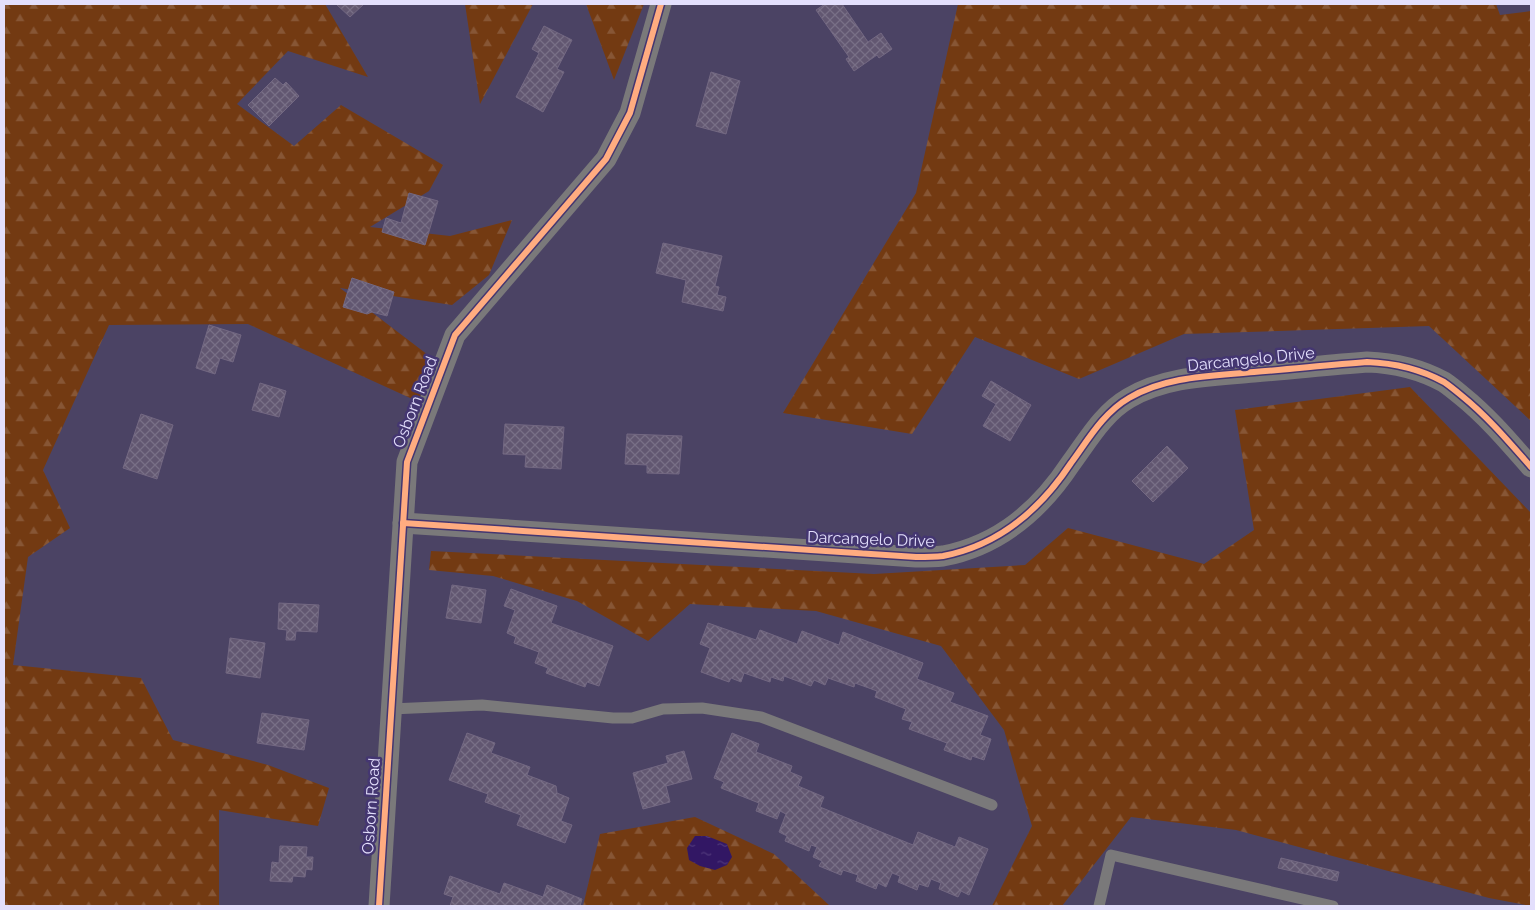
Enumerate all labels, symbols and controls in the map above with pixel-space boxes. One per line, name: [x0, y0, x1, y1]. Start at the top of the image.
street label: Darcangelo Drive: [1187, 343, 1315, 375]
street label: Osborn Road: [389, 353, 441, 450]
street label: Darcangelo Drive: [807, 527, 935, 551]
street label: Osborn Road: [358, 757, 384, 855]

